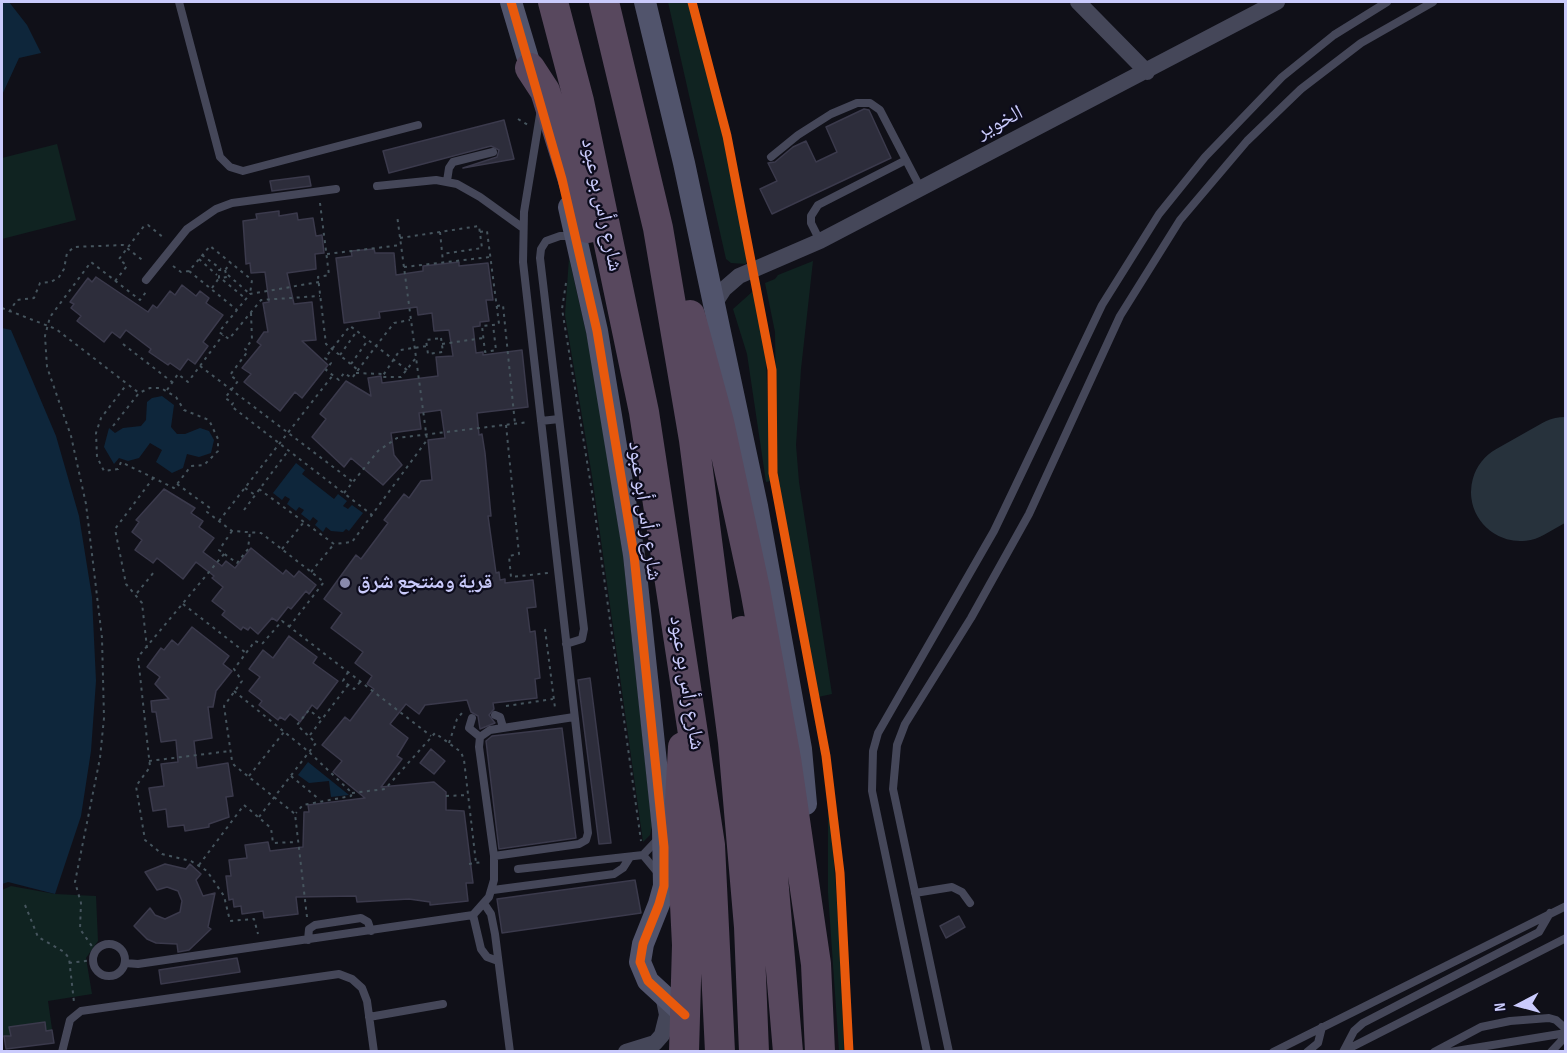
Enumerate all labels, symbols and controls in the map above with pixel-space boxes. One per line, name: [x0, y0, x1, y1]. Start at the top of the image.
street label: الخوير: [972, 101, 1028, 145]
street label: شارع رأس بو عبود: [575, 136, 627, 274]
street label: شارع رأس أبو عبود: [622, 440, 666, 582]
place label: قرية ومنتجع شرق: [357, 570, 492, 596]
marker: قرية ومنتجع شرق: [338, 576, 352, 590]
street label: شارع رأس بو عبود: [663, 614, 709, 752]
north arrow: [1489, 975, 1549, 1035]
text: N: [1491, 1002, 1510, 1012]

